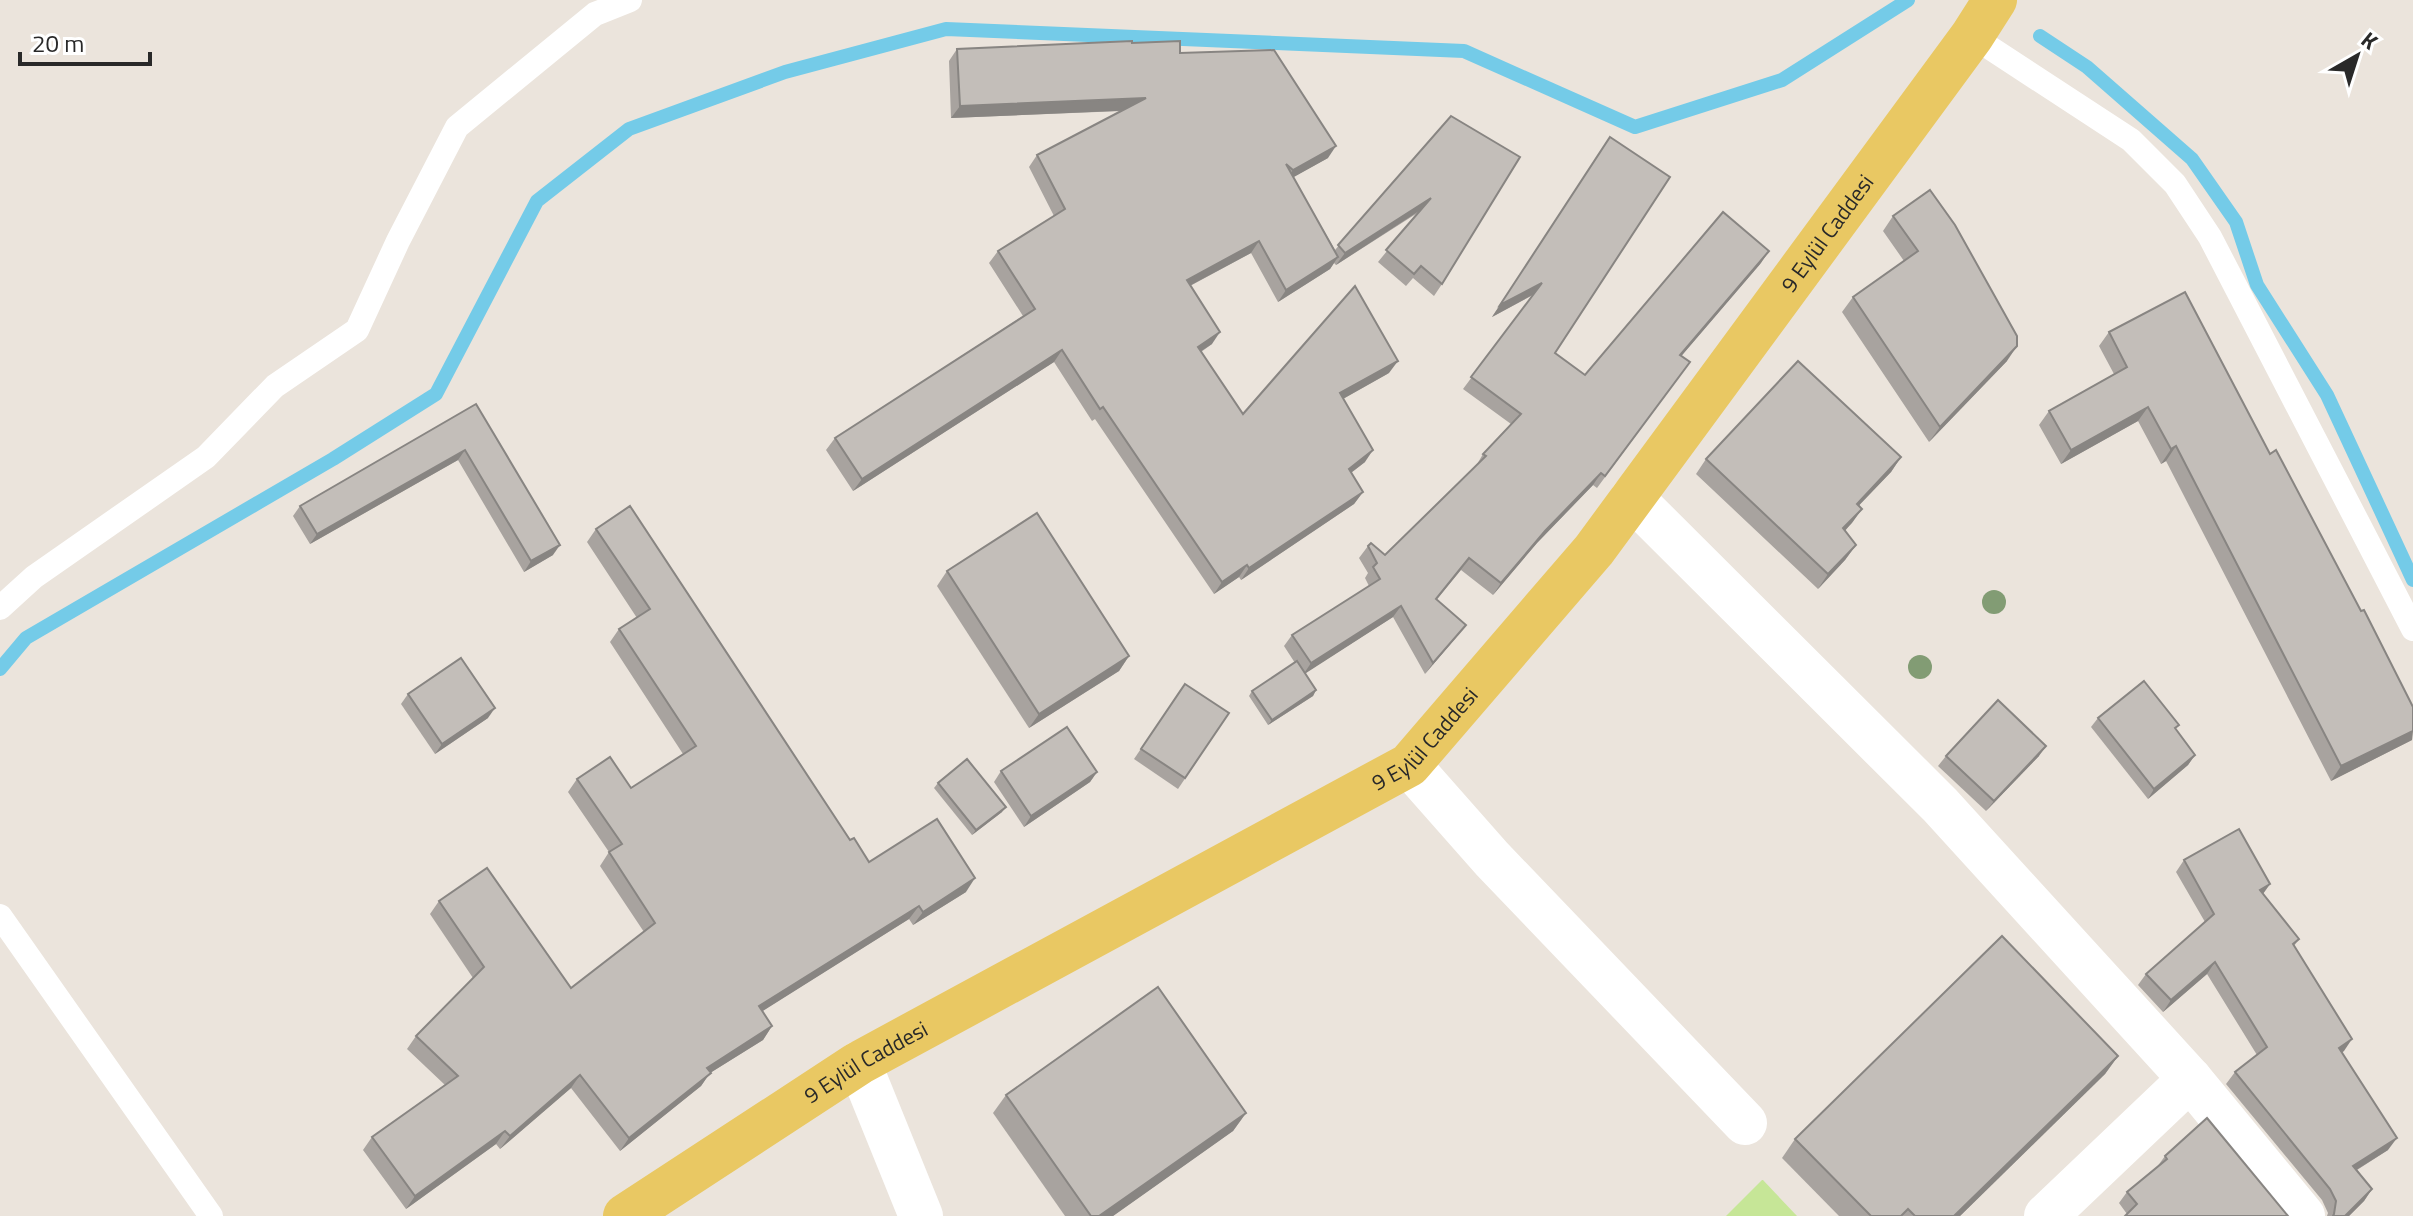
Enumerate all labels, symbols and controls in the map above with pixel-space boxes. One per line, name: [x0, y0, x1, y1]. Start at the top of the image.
scale bar: [20, 16, 150, 66]
north arrow: [2317, 16, 2397, 96]
text: K: [2354, 23, 2385, 58]
text: 20 m: [32, 25, 84, 61]
street label: 9 Eylül Caddesi: [1772, 167, 1882, 299]
street label: 9 Eylül Caddesi: [1365, 679, 1486, 799]
street label: 9 Eylül Caddesi: [797, 1012, 934, 1112]

